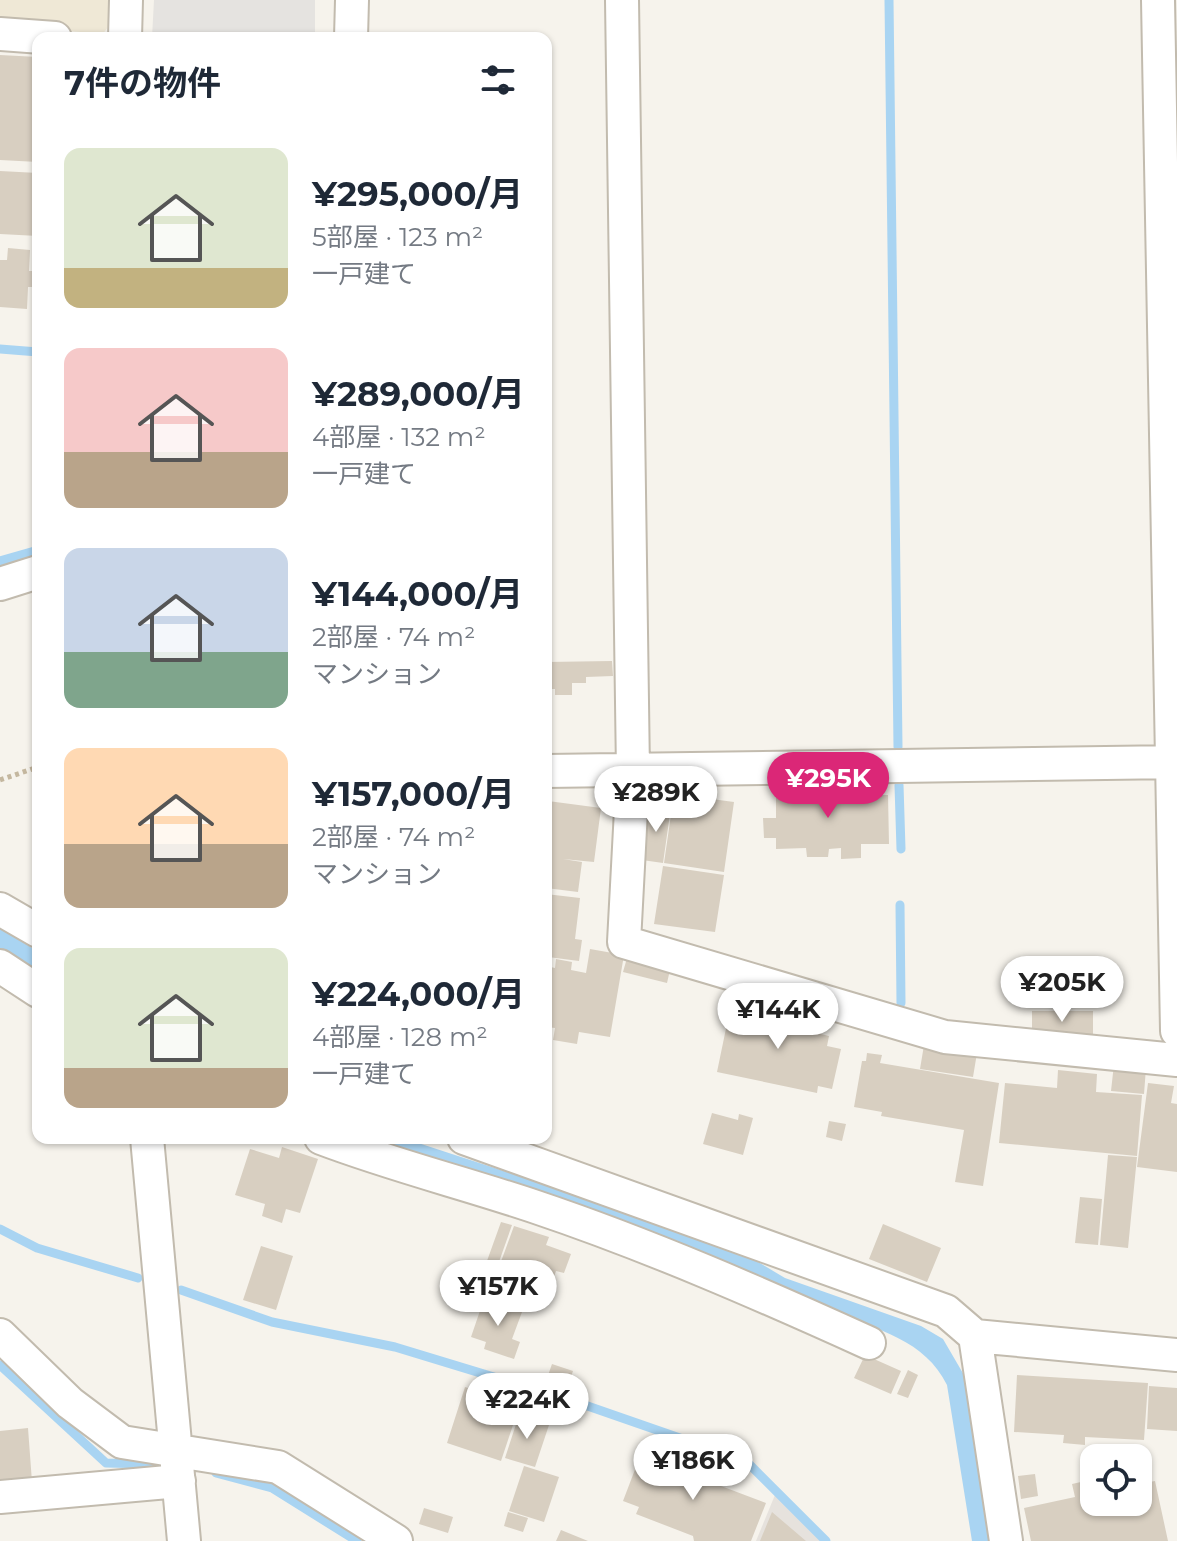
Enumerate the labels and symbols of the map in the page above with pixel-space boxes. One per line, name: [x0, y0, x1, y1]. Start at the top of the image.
pin: ¥295K: [772, 752, 884, 820]
pin: ¥289K: [600, 766, 712, 834]
pin: ¥205K: [1006, 956, 1118, 1024]
pin: ¥144K: [722, 983, 834, 1051]
pin: ¥157K: [442, 1260, 554, 1328]
pin: ¥224K: [471, 1373, 583, 1441]
pin: ¥186K: [637, 1434, 749, 1502]

